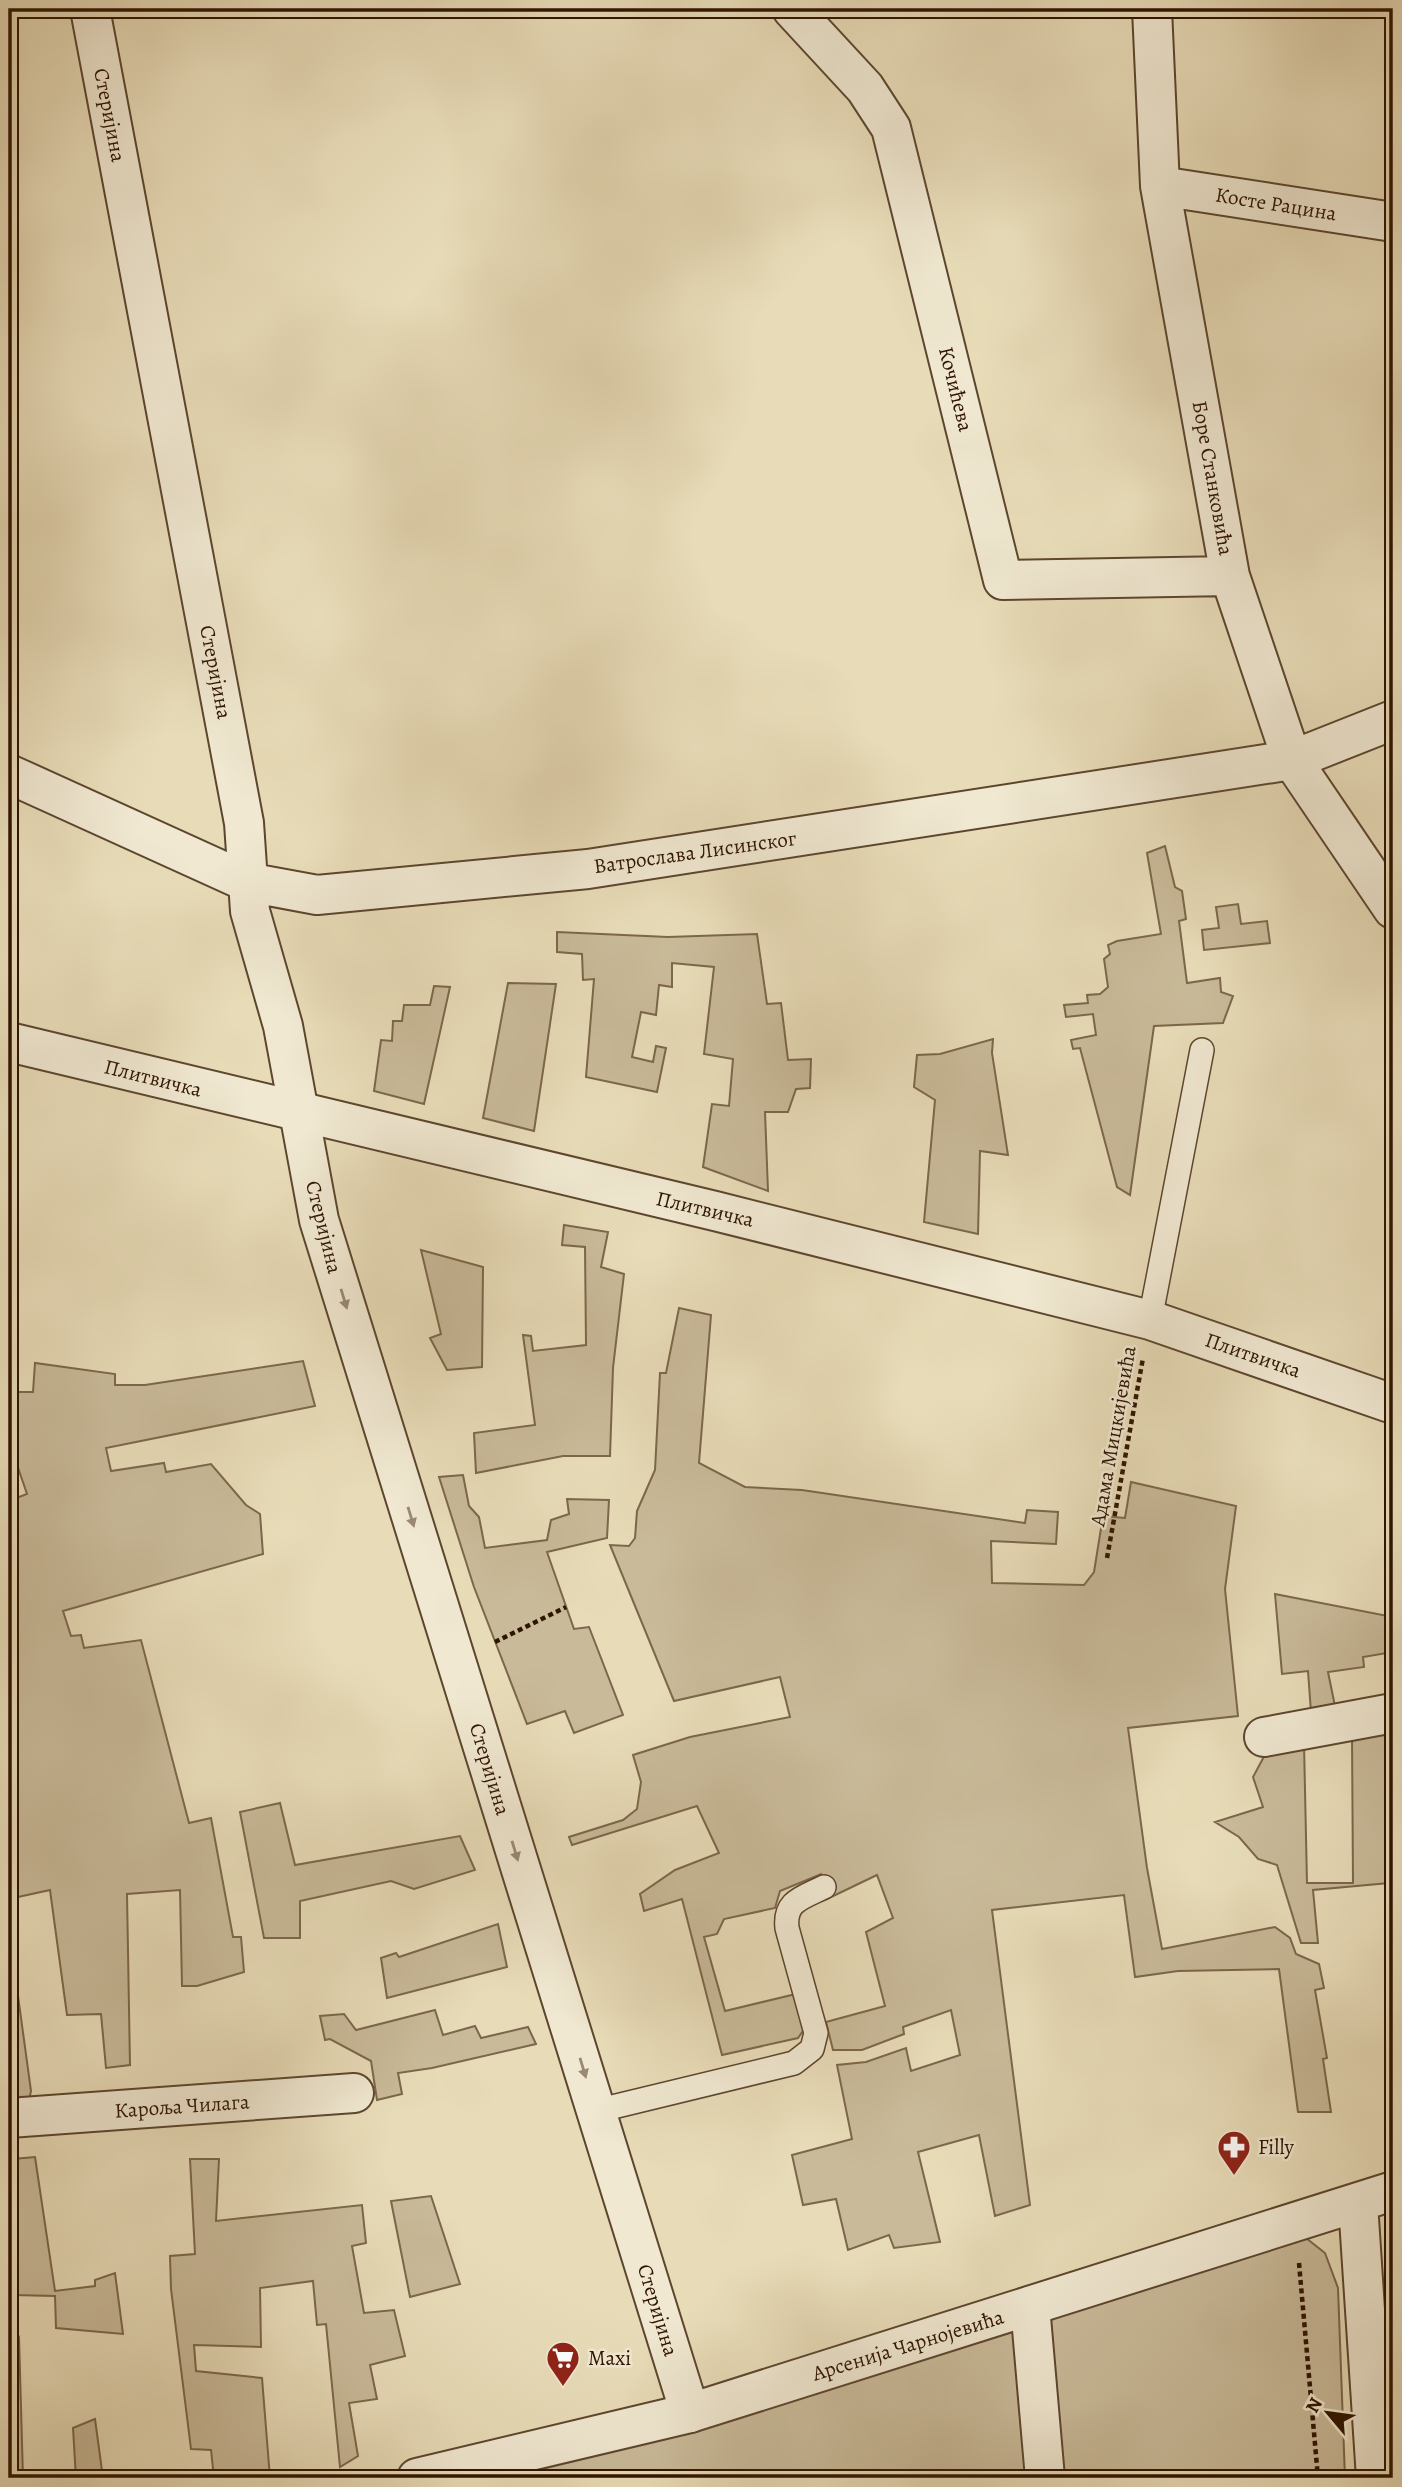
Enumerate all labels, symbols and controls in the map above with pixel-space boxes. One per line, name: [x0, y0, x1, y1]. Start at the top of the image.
street label: Стеријина: [87, 66, 133, 165]
street label: Косте Рацина: [1213, 181, 1339, 227]
street label: Кочићева: [932, 344, 980, 435]
street label: Боре Станковића: [1186, 398, 1240, 558]
street label: Стеријина: [193, 623, 239, 722]
street label: Ватрослава Лисинског: [592, 824, 798, 880]
street label: Плитвичка: [101, 1052, 205, 1104]
street label: Стеријина: [299, 1178, 349, 1277]
street label: Плитвичка: [653, 1184, 757, 1234]
one-way arrow: [339, 1289, 349, 1310]
street label: Плитвичка: [1201, 1326, 1305, 1385]
street label: Адама Мицкијевића: [1083, 1343, 1143, 1530]
one-way arrow: [407, 1506, 417, 1527]
street label: Стеријина: [463, 1720, 517, 1819]
one-way arrow: [511, 1841, 521, 1862]
one-way arrow: [578, 2058, 589, 2079]
street label: Кароља Чилага: [114, 2087, 251, 2125]
pharmacy icon: Filly: [1215, 2128, 1253, 2177]
place label: Filly: [1258, 2133, 1295, 2161]
street label: Стеријина: [631, 2261, 685, 2360]
street label: Арсенија Чарнојевића: [808, 2302, 1007, 2388]
supermarket icon: Maxi: [544, 2339, 582, 2388]
place label: Maxi: [588, 2344, 631, 2372]
north arrow: [1294, 2378, 1364, 2448]
text: N: [1299, 2393, 1329, 2418]

